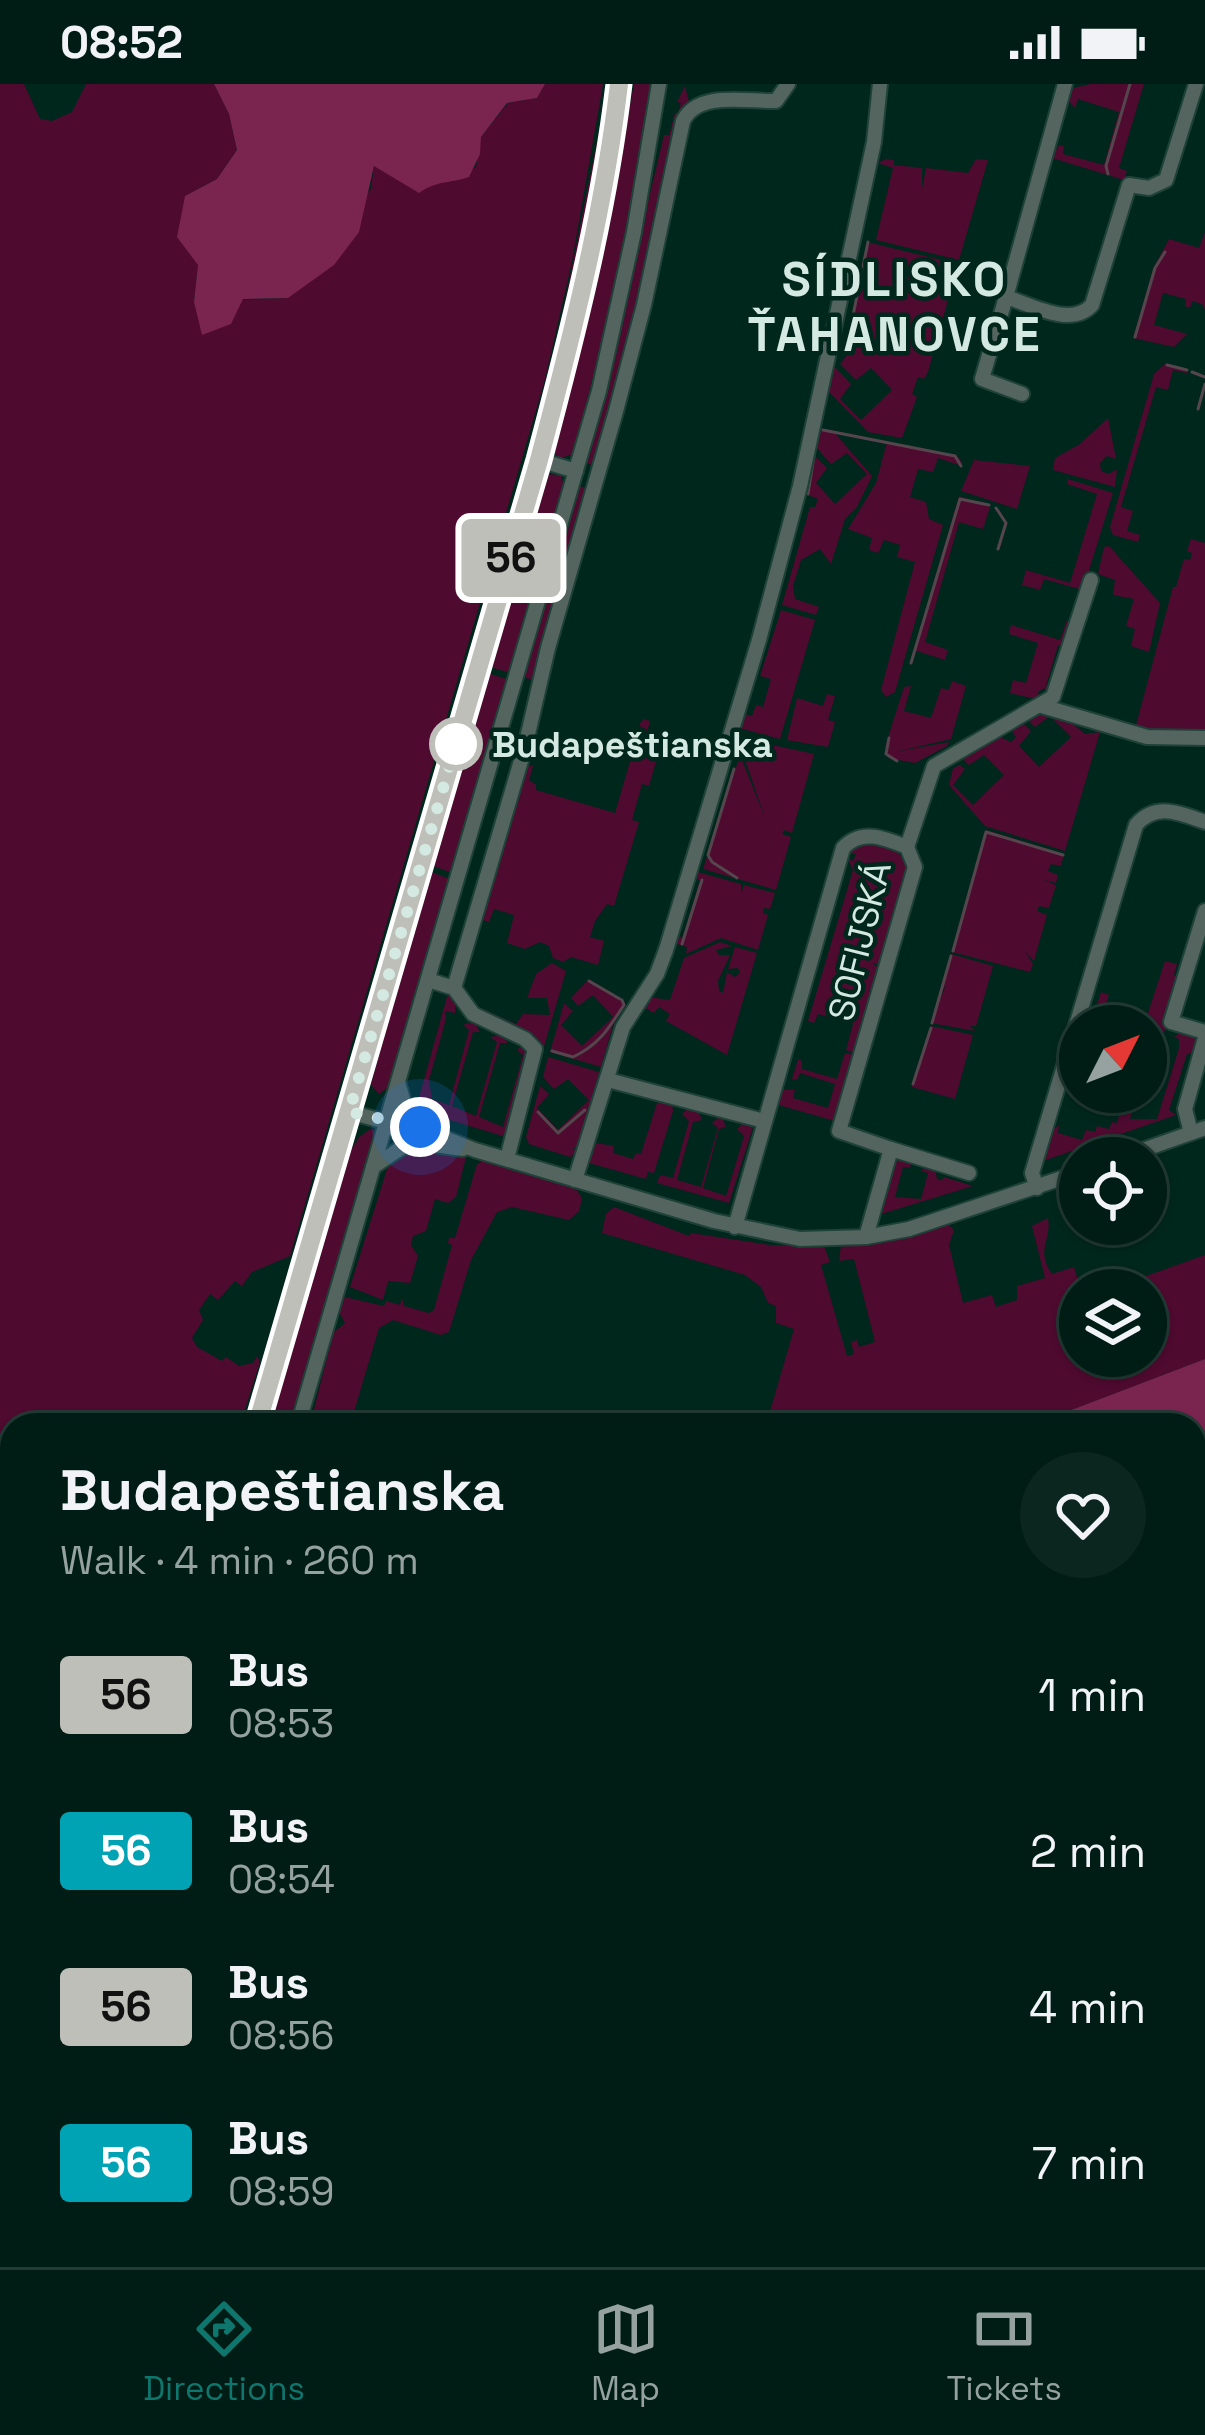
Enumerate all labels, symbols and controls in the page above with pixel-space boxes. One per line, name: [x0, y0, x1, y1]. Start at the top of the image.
text: 08:52: [60, 14, 183, 71]
district label: SÍDLISKO ŤAHANOVCE: [748, 249, 1042, 365]
line badge: 56: [457, 519, 565, 597]
text: 56: [485, 531, 537, 584]
marker: Budapeštianska: [431, 719, 481, 769]
place label: Budapeštianska: [492, 722, 773, 768]
street label: SOFIJSKÁ: [818, 857, 902, 1026]
north arrow: [1059, 1005, 1167, 1113]
map controls: [1059, 1005, 1167, 1377]
your location: [390, 1097, 450, 1157]
button: locate: [1059, 1137, 1167, 1245]
button: layers: [1059, 1269, 1167, 1377]
button: heart: [1020, 1452, 1146, 1578]
text: Budapeštianska: [60, 1454, 504, 1527]
text: Walk · 4 min · 260 m: [60, 1536, 419, 1585]
text: Bus: [228, 1642, 309, 1699]
text: 1 min: [1038, 1667, 1146, 1724]
text: 56: [100, 1668, 152, 1721]
text: 08:53: [228, 1699, 334, 1748]
text: Bus: [228, 1798, 309, 1855]
text: 2 min: [1030, 1823, 1146, 1880]
text: 56: [100, 1824, 152, 1877]
text: 08:54: [228, 1855, 335, 1904]
text: Bus: [228, 1954, 309, 2011]
text: 4 min: [1029, 1979, 1146, 2036]
text: 56: [100, 1980, 152, 2033]
text: 08:56: [228, 2011, 334, 2060]
text: Bus: [228, 2110, 309, 2167]
text: 7 min: [1032, 2135, 1146, 2192]
text: 56: [100, 2136, 152, 2189]
text: 08:59: [228, 2167, 334, 2216]
tab: Directions: [143, 2296, 305, 2410]
tab: Map: [591, 2296, 660, 2410]
tab: Tickets: [947, 2296, 1062, 2410]

